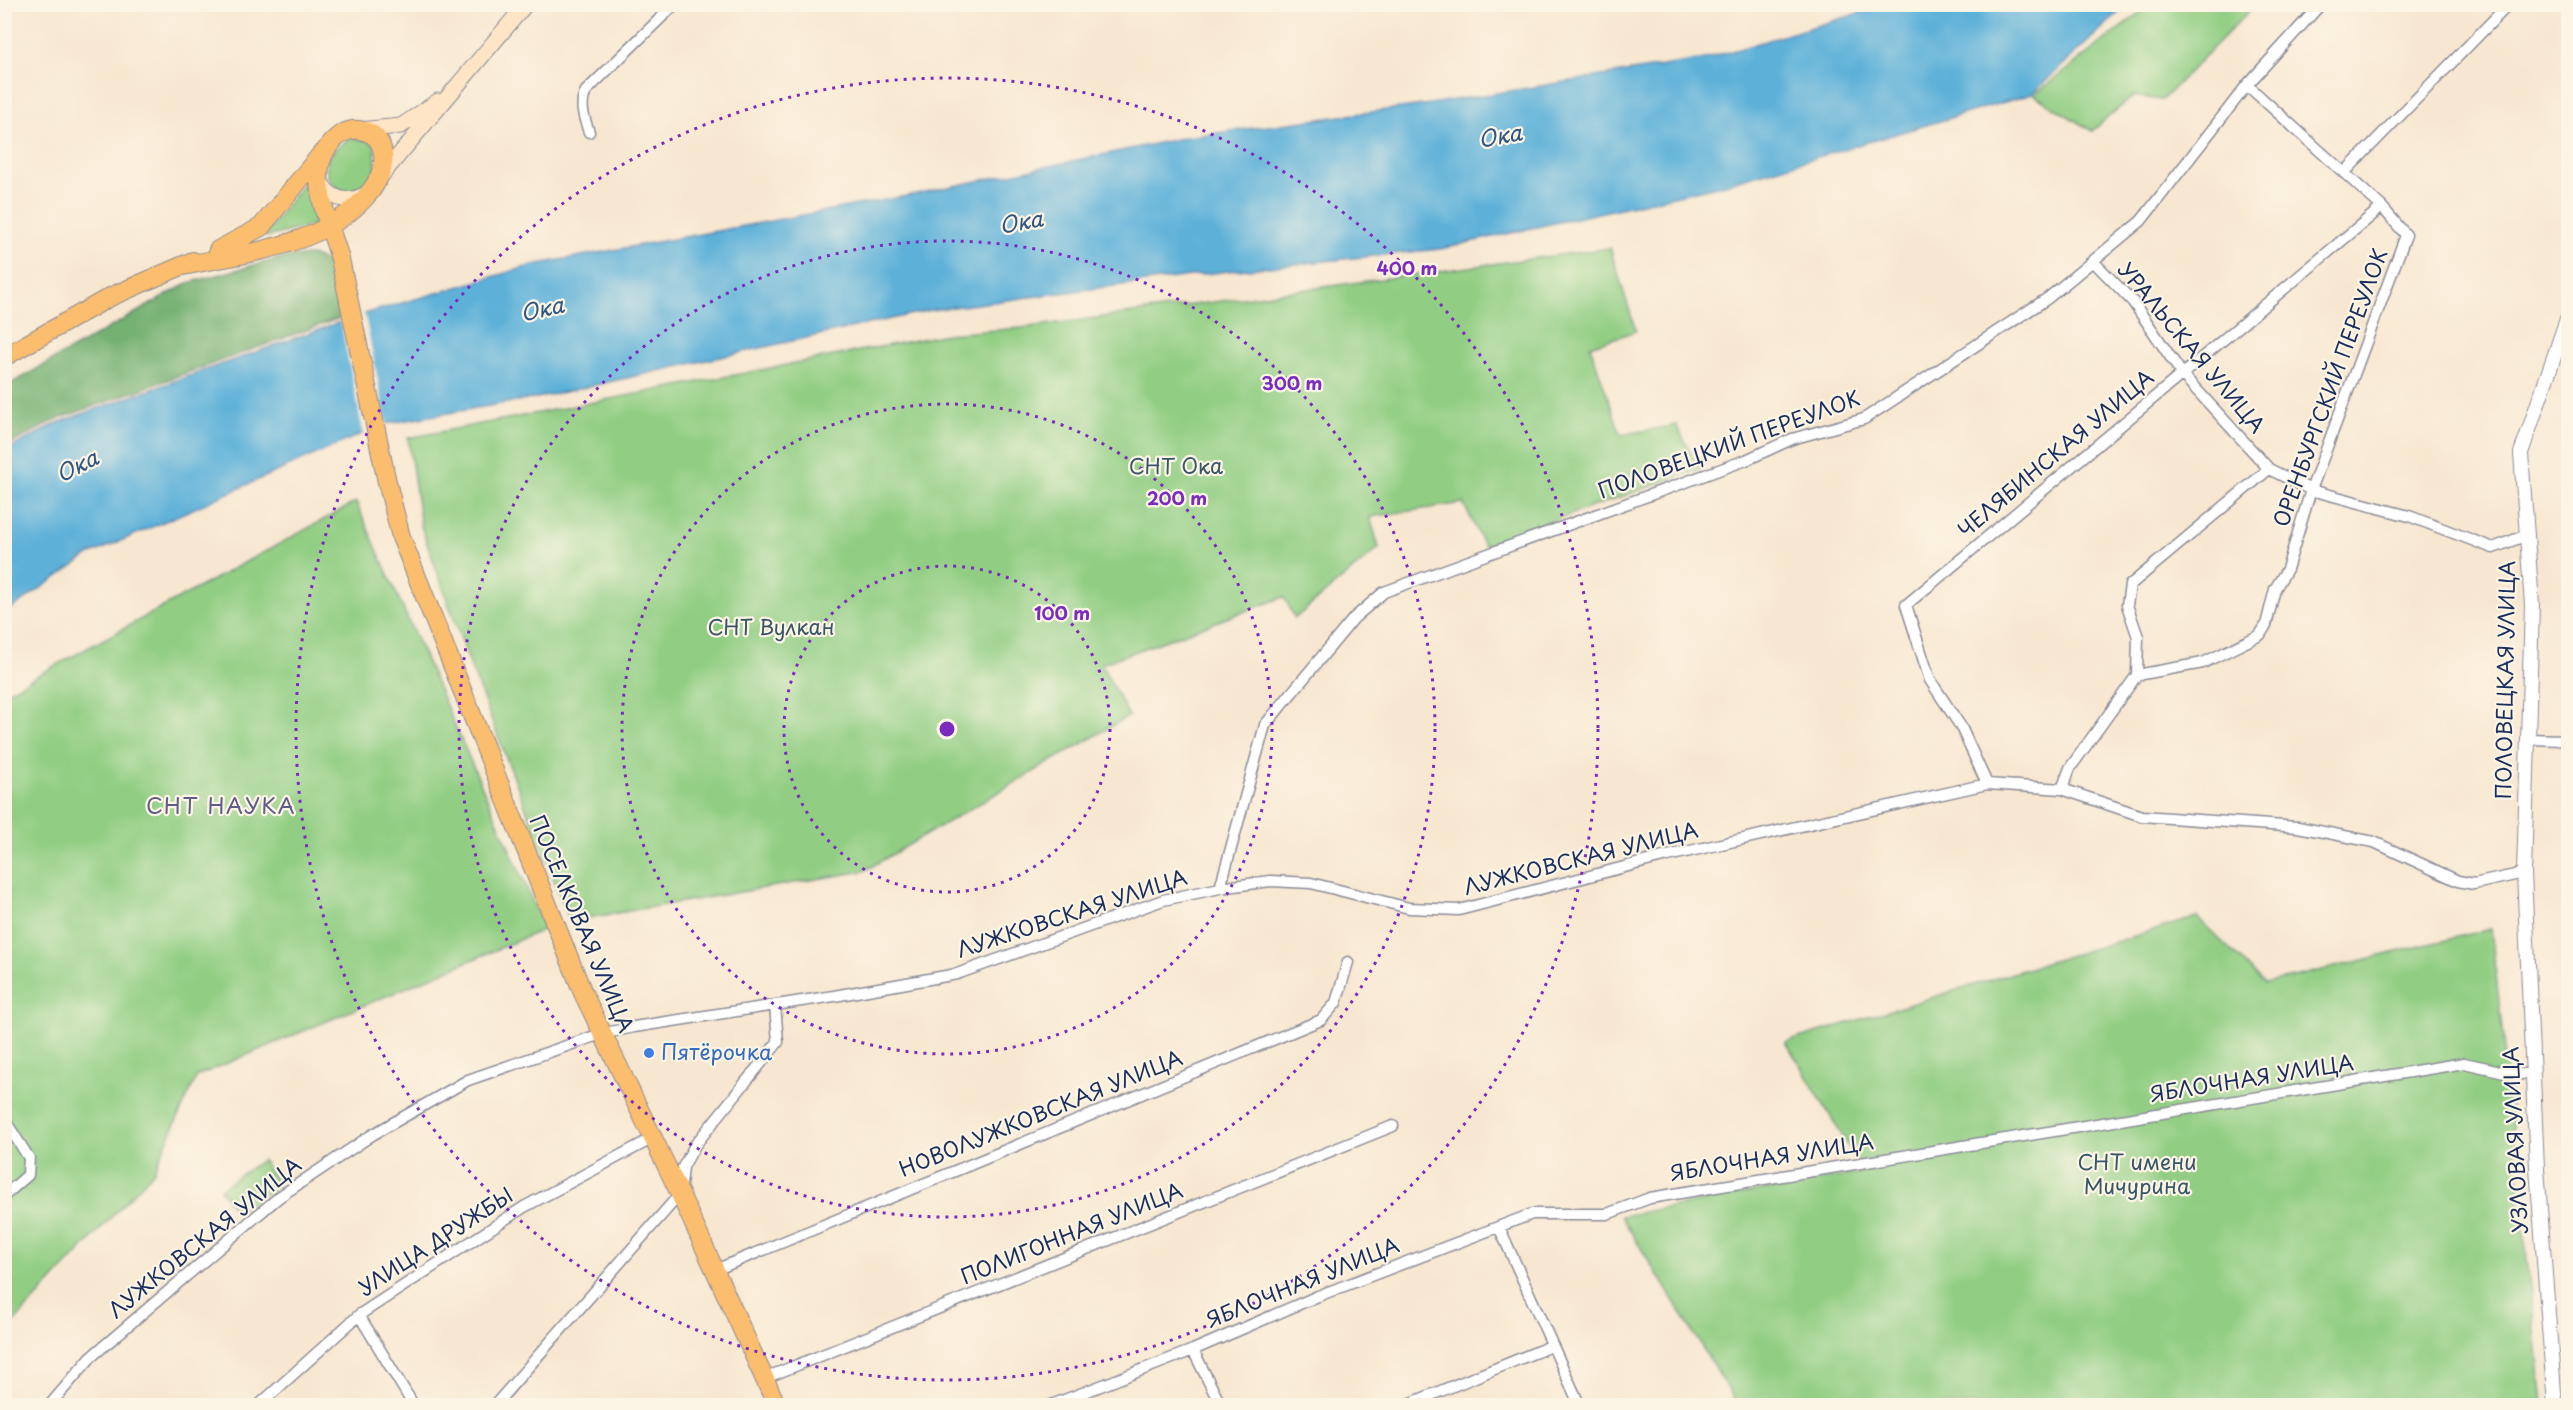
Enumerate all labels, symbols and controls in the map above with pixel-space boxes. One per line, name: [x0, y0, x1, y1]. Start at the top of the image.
water label: Ока: [1475, 114, 1526, 155]
water label: Ока: [996, 200, 1047, 241]
street label: ОРЕНБУРГСКИЙ ПЕРЕУЛОК: [2264, 244, 2394, 531]
text: 400 m: [1377, 254, 1437, 281]
street label: УРАЛЬСКАЯ УЛИЦА: [2111, 254, 2274, 439]
water label: Ока: [517, 287, 568, 328]
street label: ЧЕЛЯБИНСКАЯ УЛИЦА: [1950, 361, 2160, 544]
text: 300 m: [1262, 369, 1322, 396]
street label: ПОЛОВЕЦКИЙ ПЕРЕУЛОК: [1593, 381, 1864, 505]
water label: Ока: [49, 439, 105, 489]
park label: СНТ Ока: [1129, 449, 1223, 481]
text: 200 m: [1147, 484, 1207, 511]
street label: ПОЛОВЕЦКАЯ УЛИЦА: [2486, 560, 2522, 800]
text: 100 m: [1034, 599, 1090, 626]
park label: СНТ Вулкан: [708, 610, 834, 642]
centre of rings: [937, 719, 957, 739]
district label: СНТ НАУКА: [146, 788, 296, 821]
street label: ПОСЕЛКОВАЯ УЛИЦА: [522, 809, 643, 1037]
street label: ЛУЖКОВСКАЯ УЛИЦА: [1460, 812, 1701, 902]
street label: ЛУЖКОВСКАЯ УЛИЦА: [952, 860, 1191, 964]
place label: Пятёрочка: [661, 1035, 773, 1067]
street label: НОВОЛУЖКОВСКАЯ УЛИЦА: [894, 1041, 1187, 1184]
street label: ЯБЛОЧНАЯ УЛИЦА: [2148, 1045, 2356, 1109]
marker: Пятёрочка: [642, 1046, 656, 1060]
street label: УЗЛОВАЯ УЛИЦА: [2493, 1046, 2535, 1234]
street label: ЯБЛОЧНАЯ УЛИЦА: [1668, 1124, 1876, 1188]
park label: СНТ имени Мичурина: [2077, 1145, 2197, 1201]
street label: ЛУЖКОВСКАЯ УЛИЦА: [100, 1148, 307, 1325]
street label: ПОЛИГОННАЯ УЛИЦА: [955, 1173, 1187, 1291]
street label: УЛИЦА ДРУЖБЫ: [351, 1178, 519, 1303]
street label: ЯБЛОЧНАЯ УЛИЦА: [1201, 1228, 1404, 1335]

